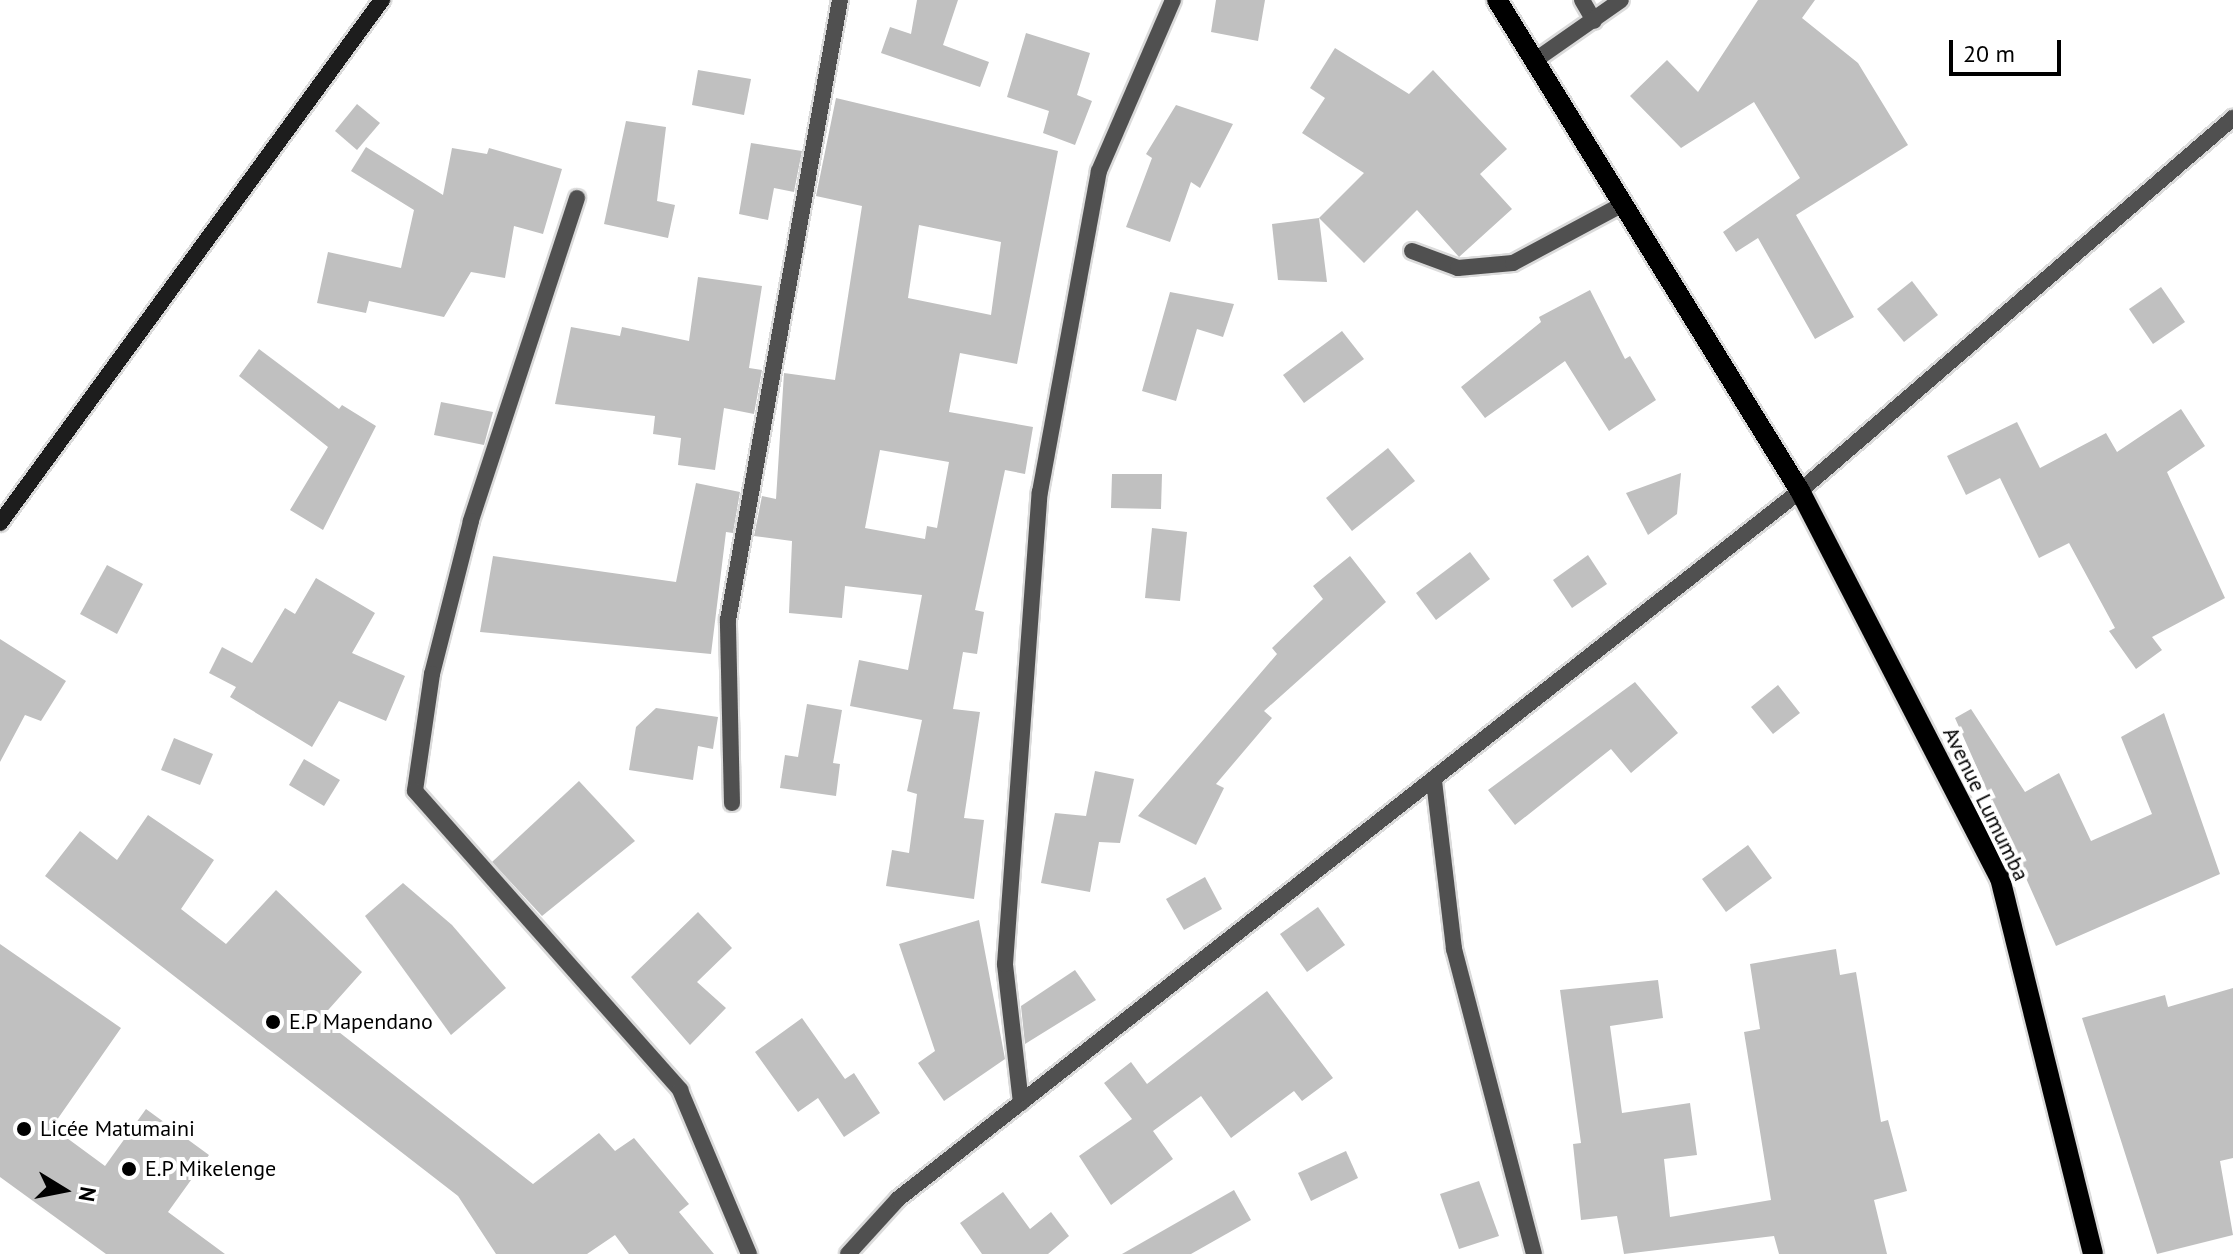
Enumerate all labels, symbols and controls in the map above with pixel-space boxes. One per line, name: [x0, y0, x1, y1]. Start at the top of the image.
scale bar: [1953, 24, 2065, 74]
text: 20 m: [1963, 38, 2015, 69]
street label: Avenue Lumumba: [1937, 723, 2035, 885]
place label: E.P Mapendano: [289, 1009, 434, 1035]
marker: E.P Mapendano: [264, 1013, 282, 1031]
place label: Licée Matumaini: [40, 1116, 195, 1142]
marker: Licée Matumaini: [15, 1120, 33, 1138]
north arrow: [24, 1150, 104, 1230]
place label: E.P Mikelenge: [145, 1156, 277, 1182]
marker: E.P Mikelenge: [120, 1160, 138, 1178]
text: N: [73, 1185, 103, 1204]

